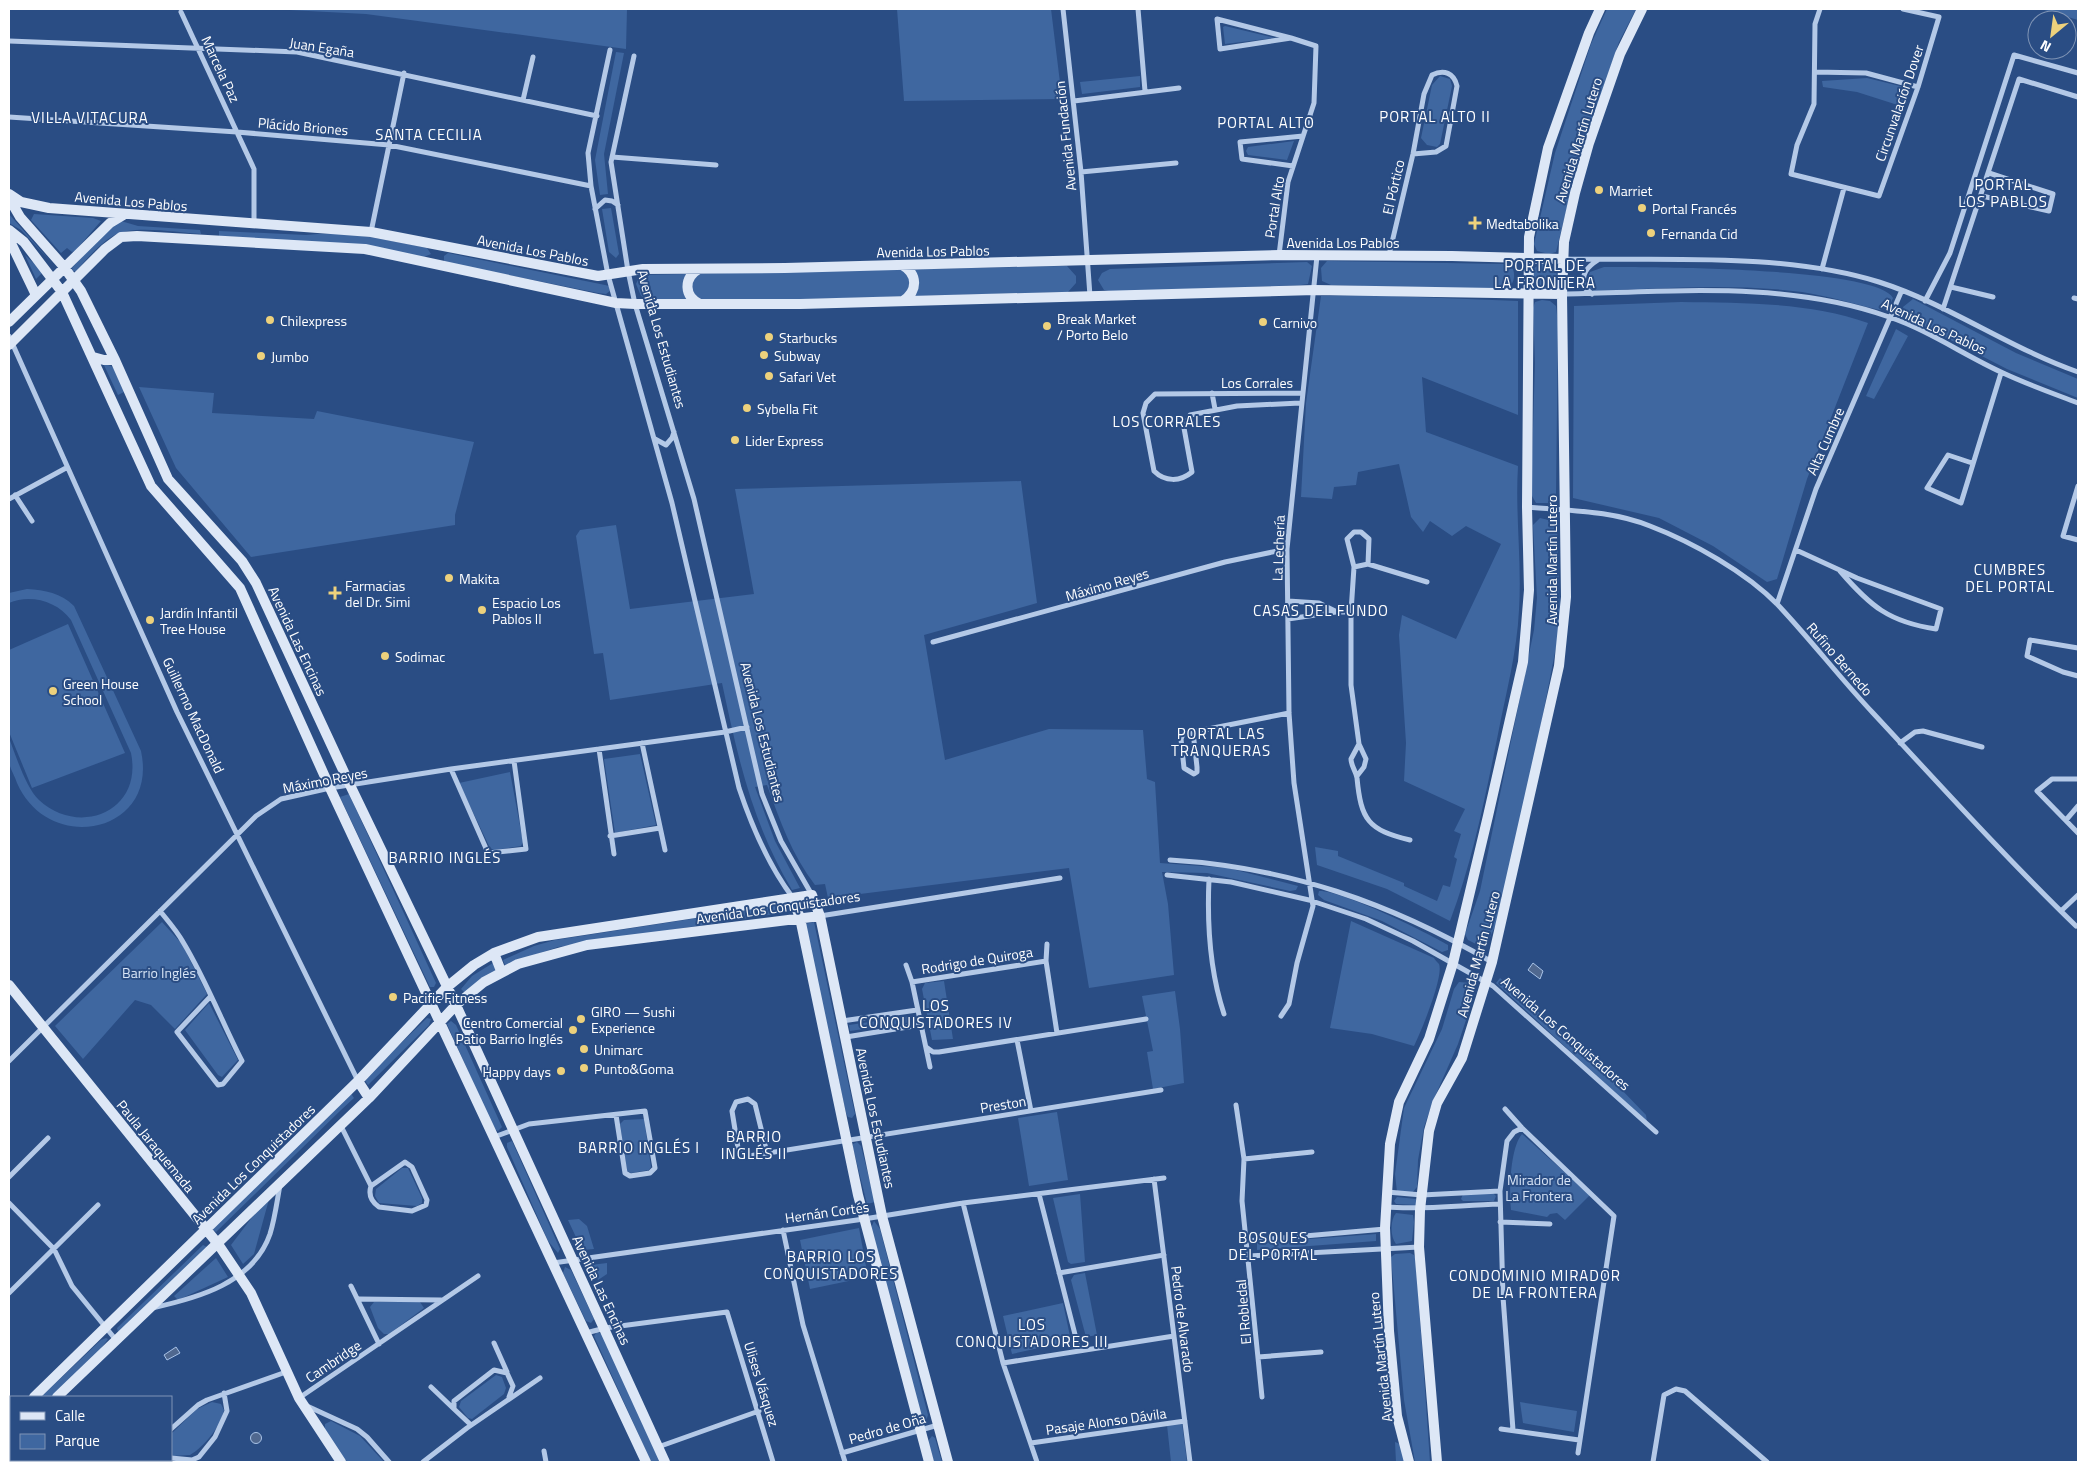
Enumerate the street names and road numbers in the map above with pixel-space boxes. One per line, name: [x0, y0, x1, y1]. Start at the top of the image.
street label: Marcela Paz: [196, 32, 246, 106]
street label: Juan Egaña: [288, 32, 356, 62]
street label: Circunvalación Dover: [1869, 42, 1929, 164]
street label: Avenida Martín Lutero: [1549, 75, 1607, 205]
street label: Avenida Fundación: [1049, 80, 1081, 192]
street label: Plácido Briones: [257, 112, 349, 140]
street label: El Pórtico: [1376, 157, 1410, 217]
street label: Portal Alto: [1259, 174, 1289, 240]
street label: Avenida Los Pablos: [74, 186, 188, 216]
street label: Avenida Los Pablos: [475, 229, 591, 271]
street label: Avenida Los Pablos: [1286, 232, 1400, 253]
street label: Avenida Los Pablos: [876, 240, 990, 262]
street label: Avenida Los Estudiantes: [632, 267, 692, 411]
street label: Avenida Los Pablos: [1878, 293, 1990, 359]
street label: Los Corrales: [1221, 372, 1293, 393]
street label: Alta Cumbre: [1801, 404, 1849, 478]
street label: Avenida Martín Lutero: [1541, 495, 1562, 625]
street label: La Lechería: [1266, 515, 1290, 581]
street label: Máximo Reyes: [1063, 562, 1151, 606]
street label: Avenida Las Encinas: [263, 583, 333, 699]
street label: Rufino Bernedo: [1802, 618, 1878, 700]
street label: Guillermo MacDonald: [158, 653, 230, 777]
street label: Avenida Los Estudiantes: [735, 660, 791, 804]
street label: Máximo Reyes: [281, 761, 369, 799]
street label: Avenida Los Conquistadores: [695, 885, 861, 929]
street label: Avenida Martín Lutero: [1451, 888, 1505, 1020]
street label: Rodrigo de Quiroga: [920, 941, 1034, 979]
street label: Avenida Los Conquistadores: [1497, 971, 1635, 1095]
street label: Avenida Los Estudiantes: [851, 1046, 901, 1190]
street label: Preston: [978, 1090, 1028, 1118]
street label: Paula Jaraquemada: [112, 1095, 200, 1197]
street label: Avenida Los Conquistadores: [186, 1099, 320, 1229]
street label: Hernán Cortés: [784, 1196, 870, 1228]
street label: Avenida Las Encinas: [567, 1232, 637, 1348]
street label: Pedro de Alvarado: [1166, 1264, 1200, 1374]
street label: El Robledal: [1230, 1279, 1256, 1345]
street label: Avenida Martín Lutero: [1363, 1291, 1397, 1423]
street label: Cambridge: [301, 1335, 365, 1387]
street label: Ulises Vásquez: [739, 1339, 785, 1429]
street label: Pasaje Alonso Dávila: [1044, 1402, 1168, 1440]
street label: Pedro de Oña: [846, 1407, 928, 1449]

